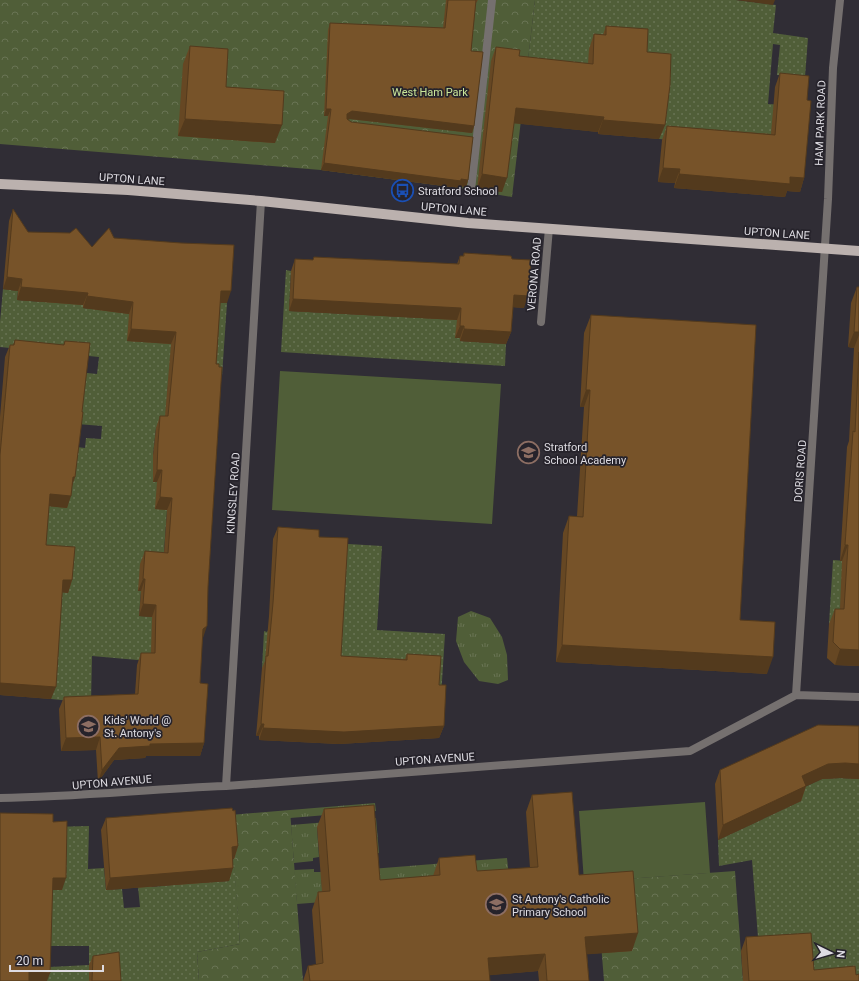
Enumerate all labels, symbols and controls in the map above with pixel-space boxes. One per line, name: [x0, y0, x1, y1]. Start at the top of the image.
street label: HAM PARK ROAD: [813, 80, 828, 166]
park label: West Ham Park: [392, 86, 468, 99]
street label: UPTON LANE: [99, 171, 165, 188]
bus stop icon: Stratford School: [389, 178, 415, 204]
place label: Stratford School: [418, 185, 497, 198]
street label: UPTON LANE: [421, 200, 487, 219]
street label: UPTON LANE: [744, 225, 810, 242]
street label: VERONA ROAD: [525, 237, 544, 312]
street label: DORIS ROAD: [792, 439, 809, 503]
school or university icon: Stratford School Academy: [515, 440, 541, 466]
place label: Stratford School Academy: [544, 441, 627, 467]
street label: KINGSLEY ROAD: [224, 452, 243, 534]
school or university icon: Kids' World @ St. Antony's: [76, 713, 102, 739]
place label: Kids' World @ St. Antony's: [104, 714, 171, 740]
street label: UPTON AVENUE: [395, 750, 475, 769]
street label: UPTON AVENUE: [72, 773, 152, 792]
school or university icon: St Antony's Catholic Primary School: [483, 892, 509, 918]
place label: St Antony's Catholic Primary School: [512, 893, 610, 919]
north arrow: [811, 933, 851, 973]
scale bar: [10, 947, 103, 973]
text: N: [834, 949, 847, 958]
text: 20 m: [16, 954, 43, 968]

